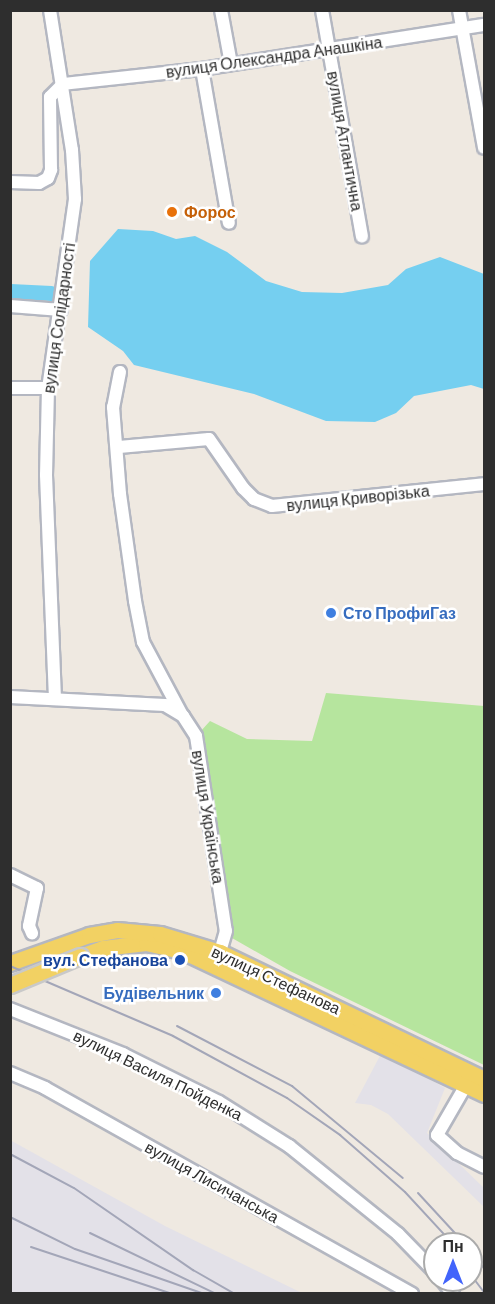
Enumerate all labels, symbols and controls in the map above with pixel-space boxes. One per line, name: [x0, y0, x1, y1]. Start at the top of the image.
street label: вулиця Олександра Анашкіна: [165, 32, 383, 82]
street label: вулиця Атлантична: [323, 70, 367, 212]
place label: Форос: [184, 202, 236, 222]
marker: Форос: [165, 205, 179, 219]
street label: вулиця Солідарності: [39, 241, 79, 395]
street label: вулиця Криворізька: [285, 481, 431, 515]
place label: Сто ПрофиГаз: [343, 603, 456, 623]
marker: Сто ПрофиГаз: [324, 606, 338, 620]
street label: вулиця Українська: [188, 749, 228, 885]
street label: вулиця Стефанова: [209, 942, 343, 1018]
place label: вул. Стефанова: [43, 950, 168, 970]
marker: вул. Стефанова: [173, 953, 187, 967]
place label: Будівельник: [104, 983, 204, 1003]
marker: Будівельник: [209, 986, 223, 1000]
street label: вулиця Василя Пойденка: [70, 1026, 246, 1124]
street label: вулиця Лисичанська: [142, 1137, 282, 1227]
north arrow: [423, 1232, 483, 1292]
text: Пн: [442, 1236, 464, 1255]

